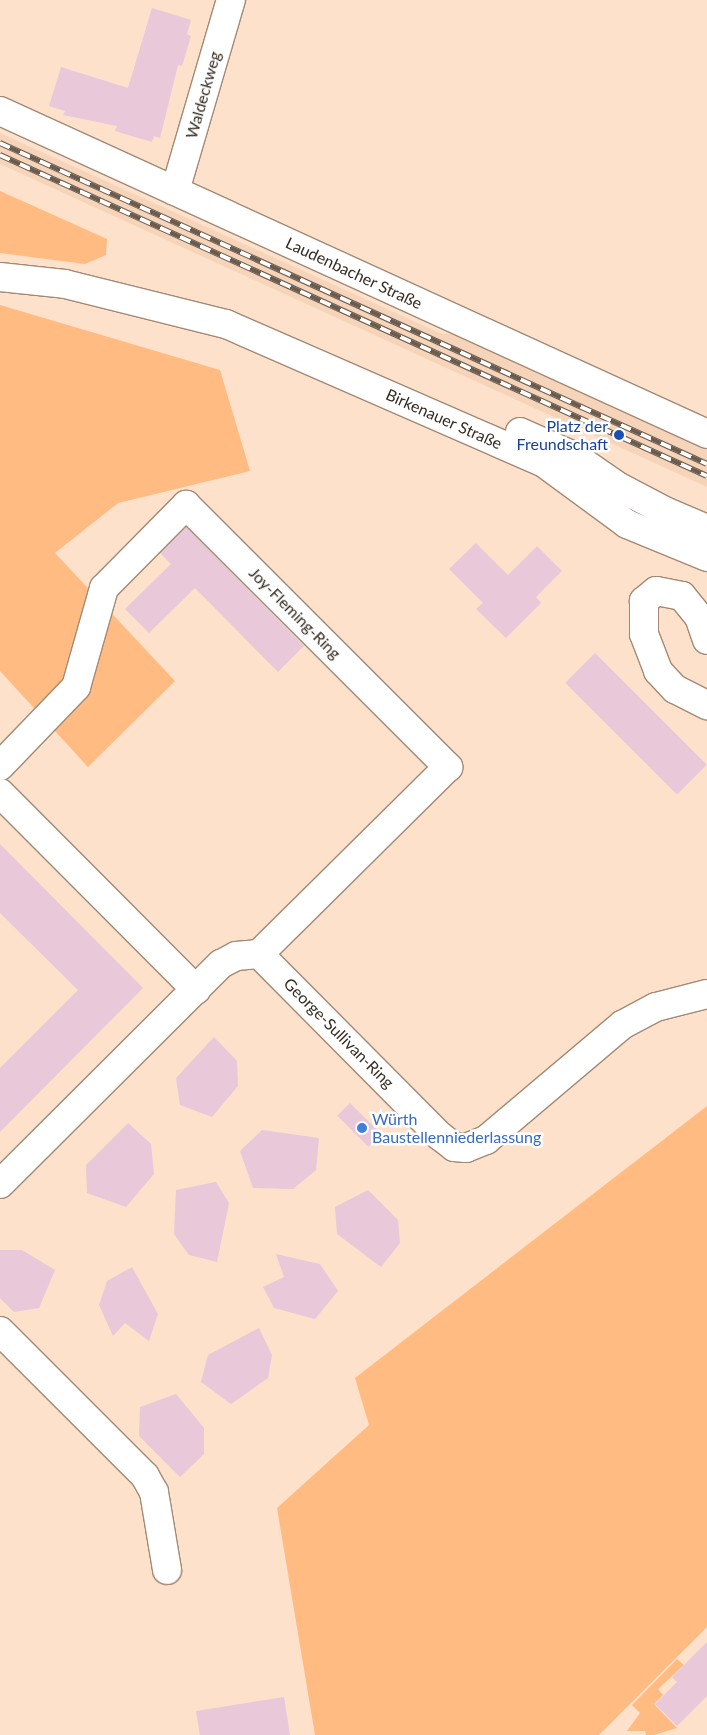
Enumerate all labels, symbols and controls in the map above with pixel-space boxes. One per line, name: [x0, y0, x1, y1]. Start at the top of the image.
street label: Waldeckweg: [181, 49, 225, 141]
street label: Laudenbacher Straße: [283, 233, 425, 313]
street label: Birkenauer Straße: [383, 385, 505, 453]
place label: Platz der Freundschaft: [517, 416, 608, 454]
marker: Platz der Freundschaft: [612, 428, 626, 442]
street label: Joy-Fleming-Ring: [245, 563, 345, 663]
street label: George-Sullivan-Ring: [280, 974, 398, 1092]
place label: Würth Baustellenniederlassung: [372, 1109, 541, 1147]
marker: Würth Baustellenniederlassung: [356, 1122, 368, 1134]

